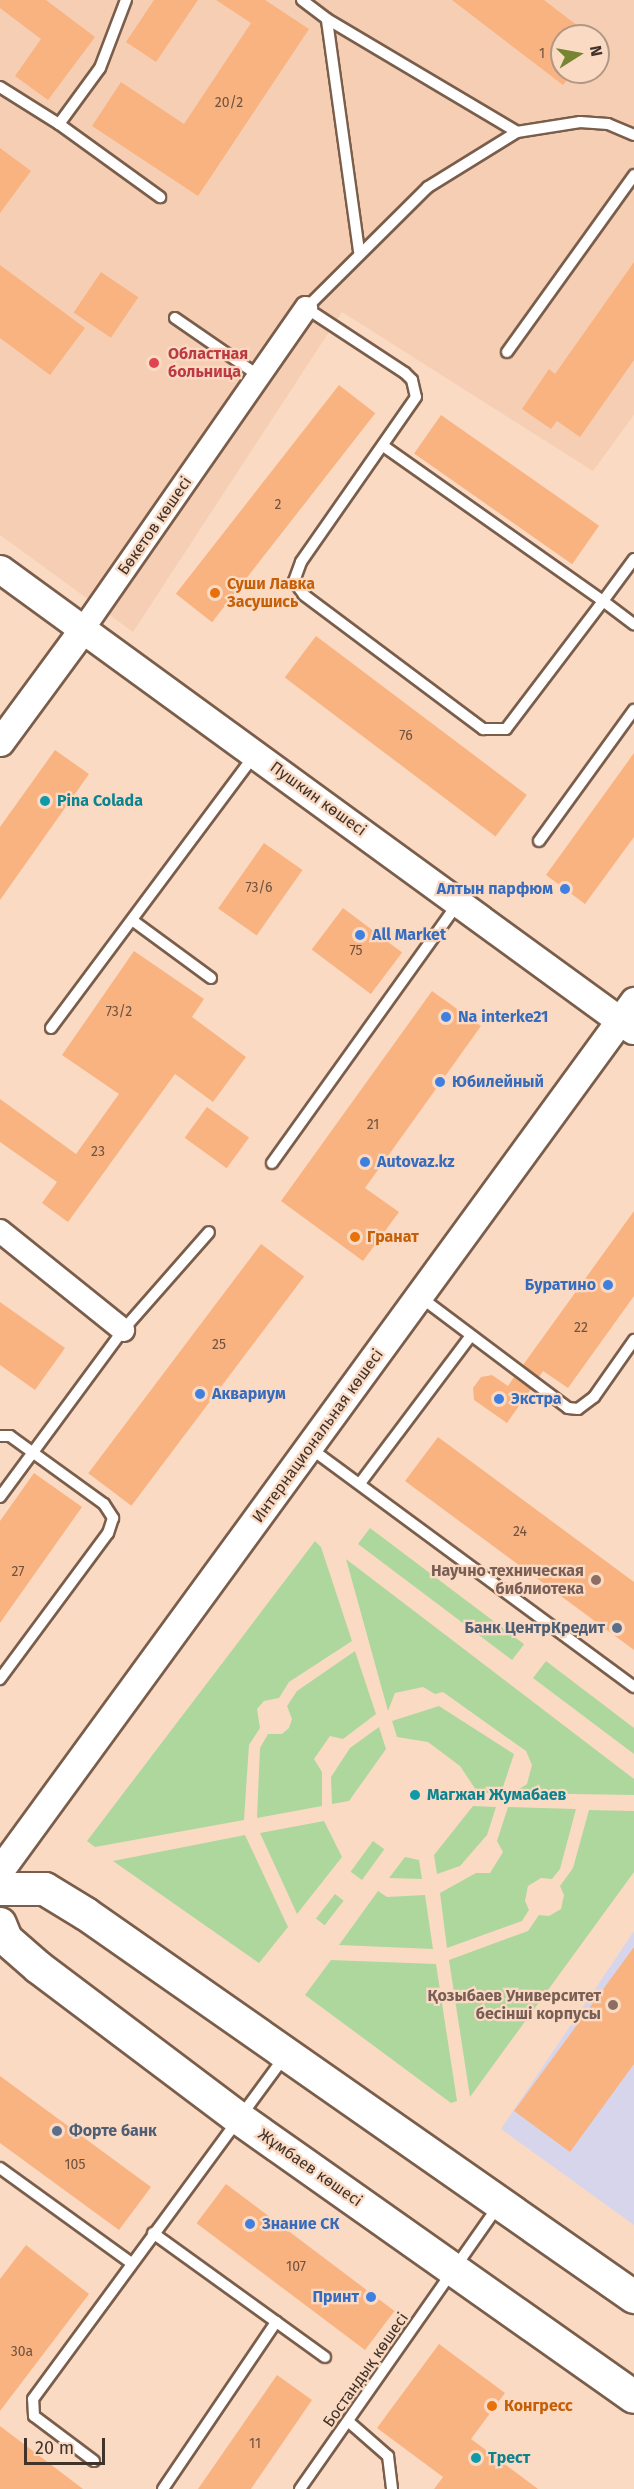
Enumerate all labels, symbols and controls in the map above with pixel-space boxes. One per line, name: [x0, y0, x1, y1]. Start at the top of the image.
north arrow: [550, 24, 610, 84]
text: N: [586, 44, 607, 58]
house number: 1: [539, 46, 545, 62]
house number: 20/2: [215, 95, 243, 111]
place label: Областная больница: [168, 344, 248, 382]
marker: Областная больница: [145, 354, 163, 372]
street label: Бөкетов көшесі: [114, 473, 196, 579]
house number: 2: [275, 497, 281, 513]
place label: Суши Лавка Засушись: [227, 574, 315, 612]
marker: Суши Лавка Засушись: [208, 586, 222, 600]
house number: 76: [399, 728, 413, 744]
street label: Пушкин көшесі: [266, 758, 370, 840]
place label: Pina Colada: [57, 791, 143, 811]
marker: Pina Colada: [38, 794, 52, 808]
place label: Алтын парфюм: [437, 879, 553, 899]
house number: 73/6: [245, 880, 273, 896]
marker: Алтын парфюм: [558, 882, 572, 896]
place label: All Market: [372, 925, 446, 945]
marker: All Market: [353, 928, 367, 942]
house number: 75: [349, 943, 363, 959]
house number: 73/2: [106, 1004, 132, 1020]
place label: Na interke21: [458, 1007, 549, 1027]
marker: Na interke21: [439, 1010, 453, 1024]
place label: Юбилейный: [452, 1072, 544, 1092]
marker: Юбилейный: [433, 1075, 447, 1089]
house number: 21: [367, 1117, 379, 1133]
house number: 23: [91, 1144, 105, 1160]
place label: Autovaz.kz: [377, 1152, 455, 1172]
marker: Autovaz.kz: [358, 1155, 372, 1169]
place label: Гранат: [367, 1227, 419, 1247]
marker: Гранат: [348, 1230, 362, 1244]
place label: Буратино: [525, 1275, 596, 1295]
marker: Буратино: [601, 1278, 615, 1292]
house number: 22: [574, 1320, 588, 1336]
house number: 25: [212, 1337, 226, 1353]
street label: Интернациональная көшесі: [249, 1345, 387, 1527]
place label: Аквариум: [212, 1384, 286, 1404]
marker: Аквариум: [193, 1387, 207, 1401]
place label: Экстра: [511, 1389, 562, 1409]
marker: Экстра: [492, 1392, 506, 1406]
house number: 24: [513, 1524, 527, 1540]
place label: Научно техническая библиотека: [431, 1561, 584, 1599]
house number: 27: [11, 1564, 25, 1580]
marker: Научно техническая библиотека: [589, 1573, 603, 1587]
place label: Банк ЦентрКредит: [464, 1618, 605, 1638]
marker: Банк ЦентрКредит: [610, 1621, 624, 1635]
place label: Магжан Жумабаев: [427, 1785, 567, 1805]
marker: Магжан Жумабаев: [408, 1788, 422, 1802]
place label: Қозыбаев Университет бесінші корпусы: [428, 1986, 601, 2024]
marker: Қозыбаев Университет бесінші корпусы: [606, 1998, 620, 2012]
place label: Форте банк: [69, 2121, 157, 2141]
marker: Форте банк: [50, 2124, 64, 2138]
street label: Жұмбаев көшесі: [254, 2125, 366, 2211]
house number: 105: [65, 2157, 85, 2173]
place label: Знание СК: [262, 2214, 339, 2234]
marker: Знание СК: [243, 2217, 257, 2231]
house number: 107: [286, 2259, 306, 2275]
place label: Принт: [312, 2287, 359, 2307]
marker: Принт: [364, 2290, 378, 2304]
street label: Бостандық көшесі: [319, 2309, 413, 2431]
house number: 30а: [11, 2344, 33, 2360]
place label: Конгресс: [504, 2396, 573, 2416]
marker: Конгресс: [485, 2399, 499, 2413]
scale bar: [27, 2426, 108, 2464]
house number: 11: [249, 2436, 261, 2452]
text: 20 m: [35, 2437, 74, 2459]
place label: Трест: [488, 2448, 530, 2468]
marker: Трест: [469, 2451, 483, 2465]

